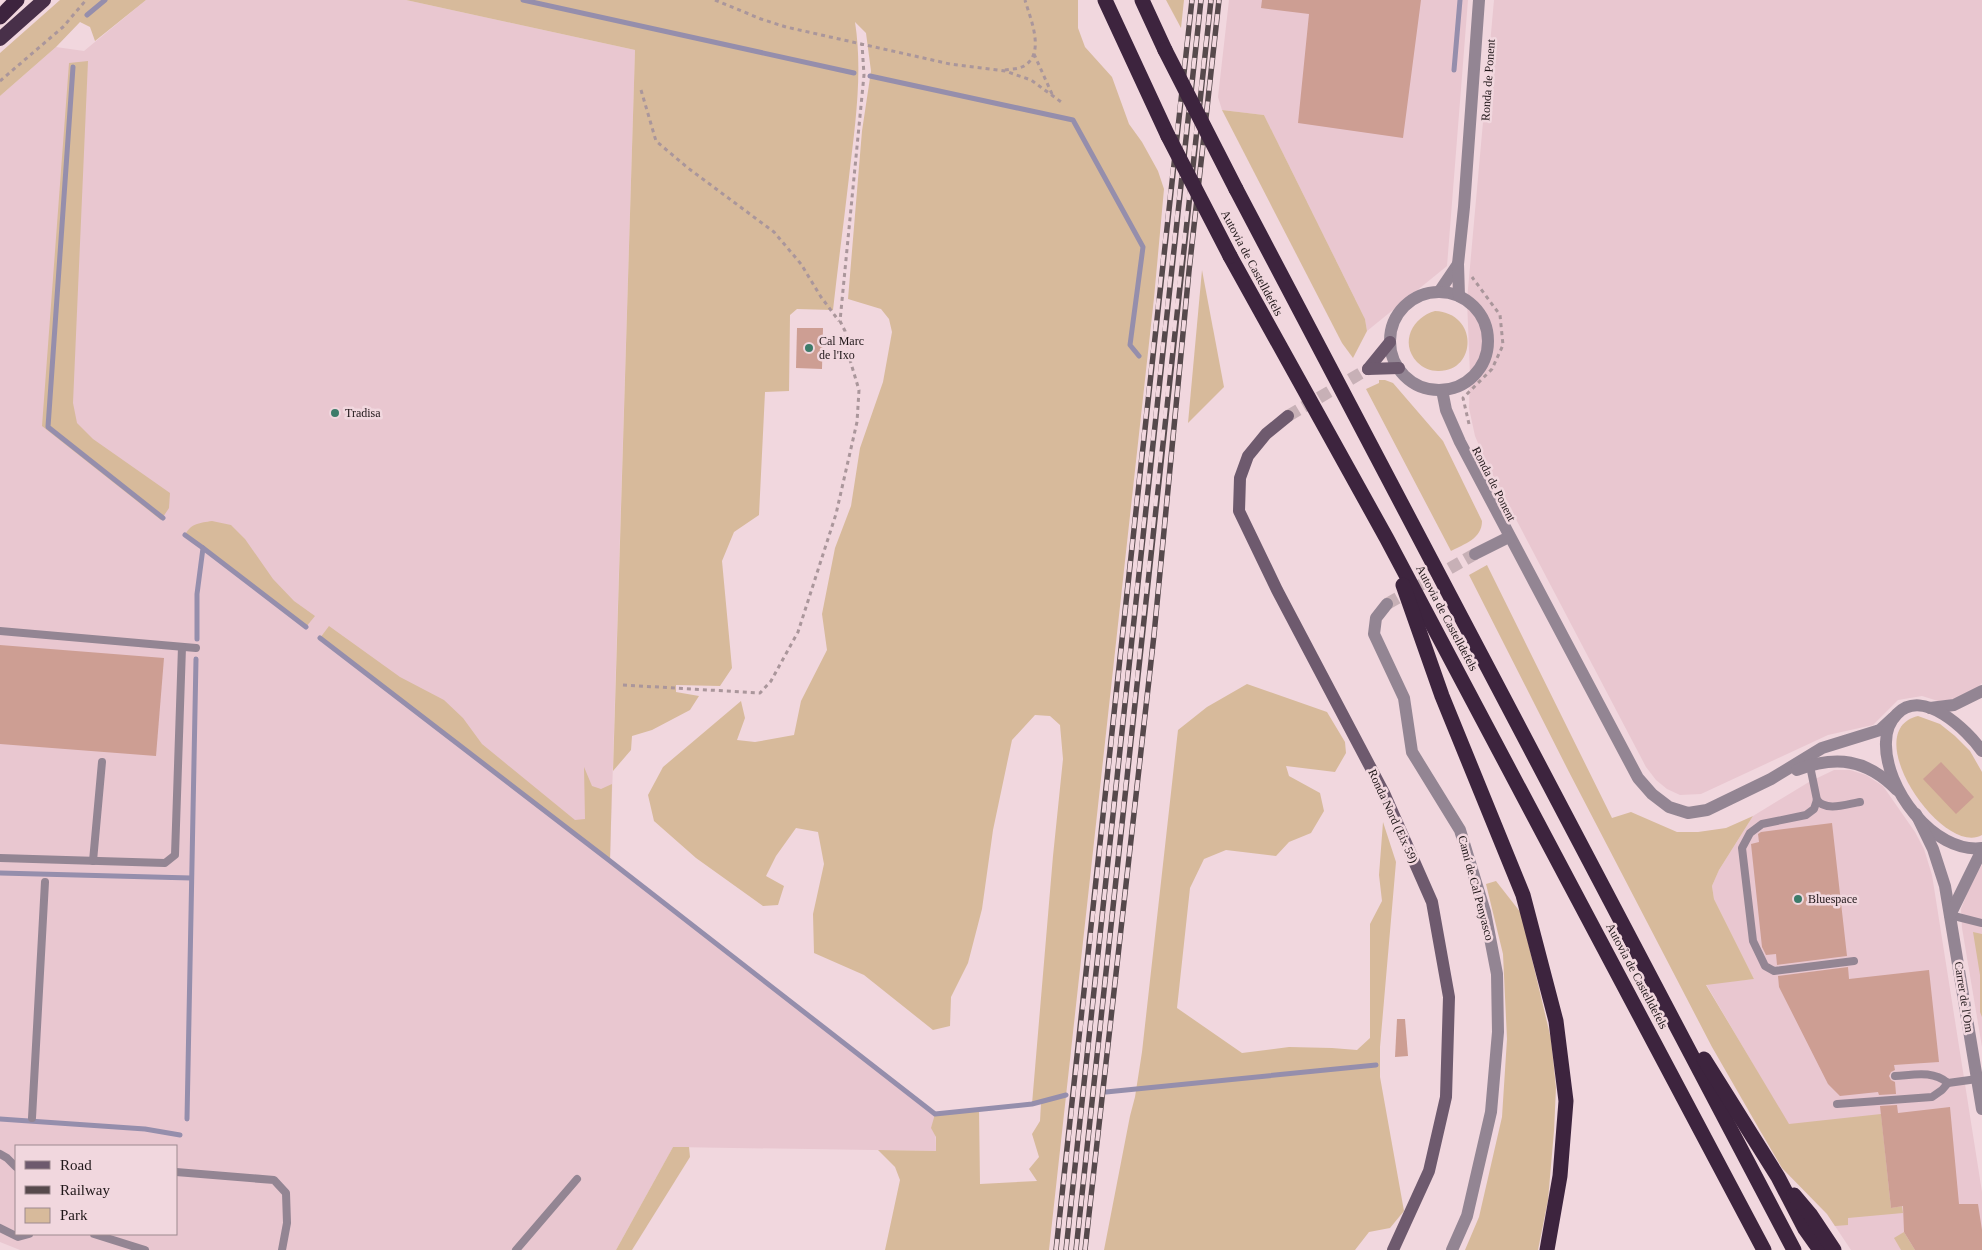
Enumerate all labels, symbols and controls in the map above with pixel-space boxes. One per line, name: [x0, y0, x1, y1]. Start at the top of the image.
street label: Ronda de Ponent: [1478, 38, 1498, 121]
street label: Autovia de Castelldefels: [1218, 208, 1286, 319]
place label: Cal Marc de l'Ixo: [819, 334, 864, 362]
marker: Cal Marc de l'Ixo: [803, 342, 815, 354]
place label: Tradisa: [345, 406, 381, 420]
marker: Tradisa: [329, 407, 341, 419]
street label: Ronda de Ponent: [1469, 444, 1519, 524]
street label: Autovia de Castelldefels: [1413, 563, 1481, 674]
street label: Ronda Nord (Eix 59): [1365, 767, 1421, 865]
street label: Camí de Cal Penyasco: [1455, 834, 1497, 942]
place label: Bluespace: [1808, 892, 1857, 906]
marker: Bluespace: [1792, 893, 1804, 905]
street label: Autovia de Castelldefels: [1603, 921, 1671, 1032]
street label: Carrer de l'Om: [1951, 961, 1977, 1034]
legend: [15, 1145, 178, 1235]
text: Road: [60, 1157, 92, 1173]
text: Railway: [60, 1182, 110, 1198]
text: Park: [60, 1207, 88, 1223]

